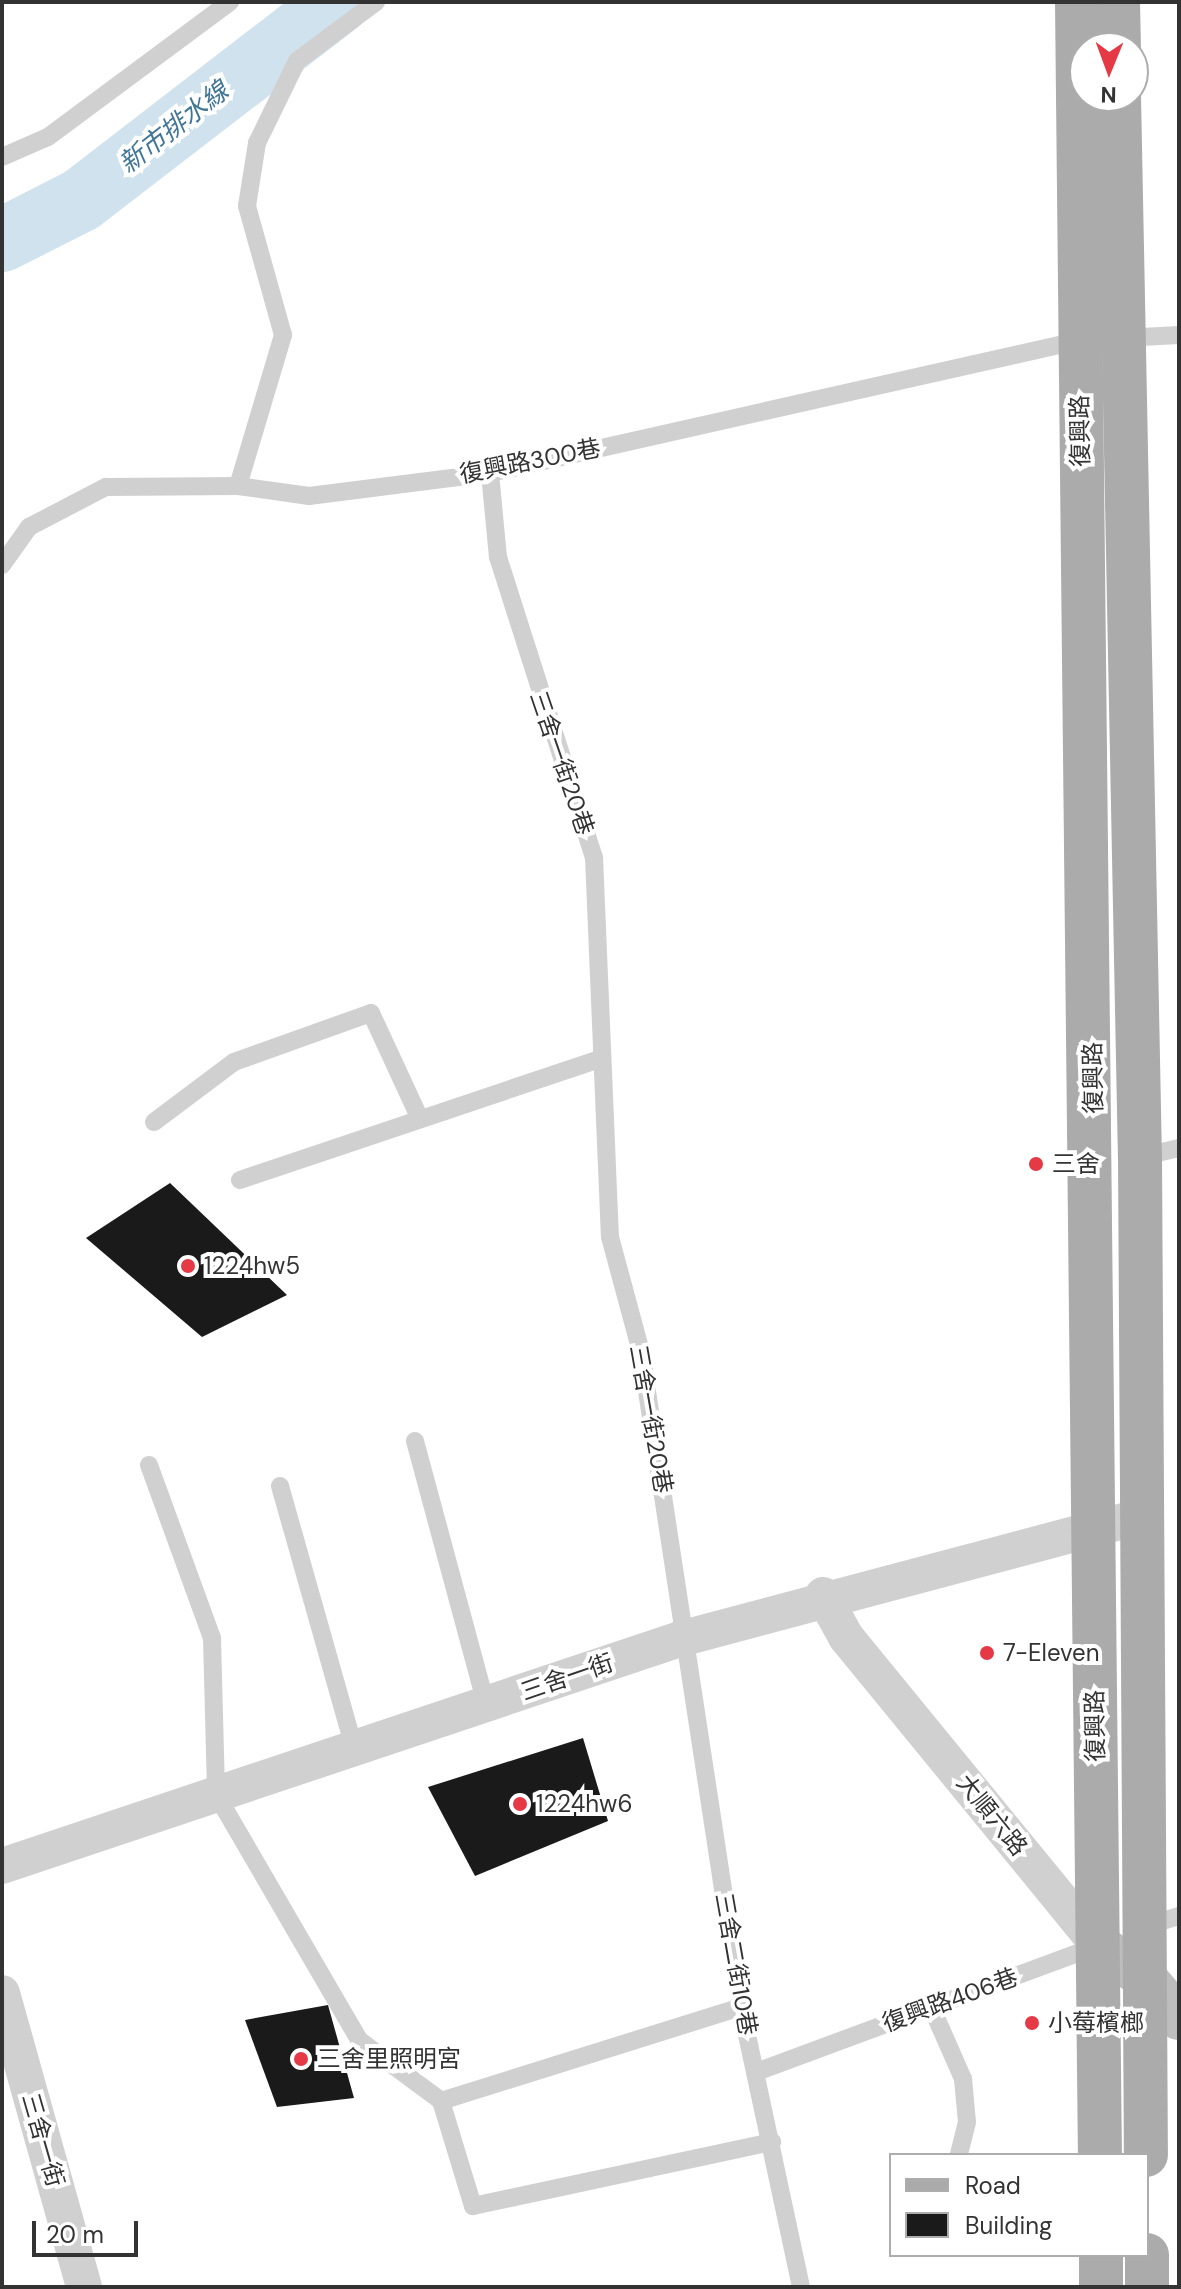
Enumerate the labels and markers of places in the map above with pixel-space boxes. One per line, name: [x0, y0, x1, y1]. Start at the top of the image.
place label: 三舍: [1052, 1150, 1100, 1178]
marker: 三舍: [1027, 1155, 1045, 1173]
place label: 1224hw5: [204, 1252, 300, 1280]
marker: 1224hw5: [179, 1257, 197, 1275]
place label: 7-Eleven: [1003, 1639, 1100, 1667]
marker: 7-Eleven: [978, 1644, 996, 1662]
place label: 1224hw6: [536, 1790, 632, 1818]
marker: 1224hw6: [511, 1795, 529, 1813]
place label: 小莓檳榔: [1048, 2009, 1144, 2037]
marker: 小莓檳榔: [1023, 2014, 1041, 2032]
place label: 三舍里照明宮: [317, 2045, 461, 2073]
marker: 三舍里照明宮: [292, 2050, 310, 2068]

